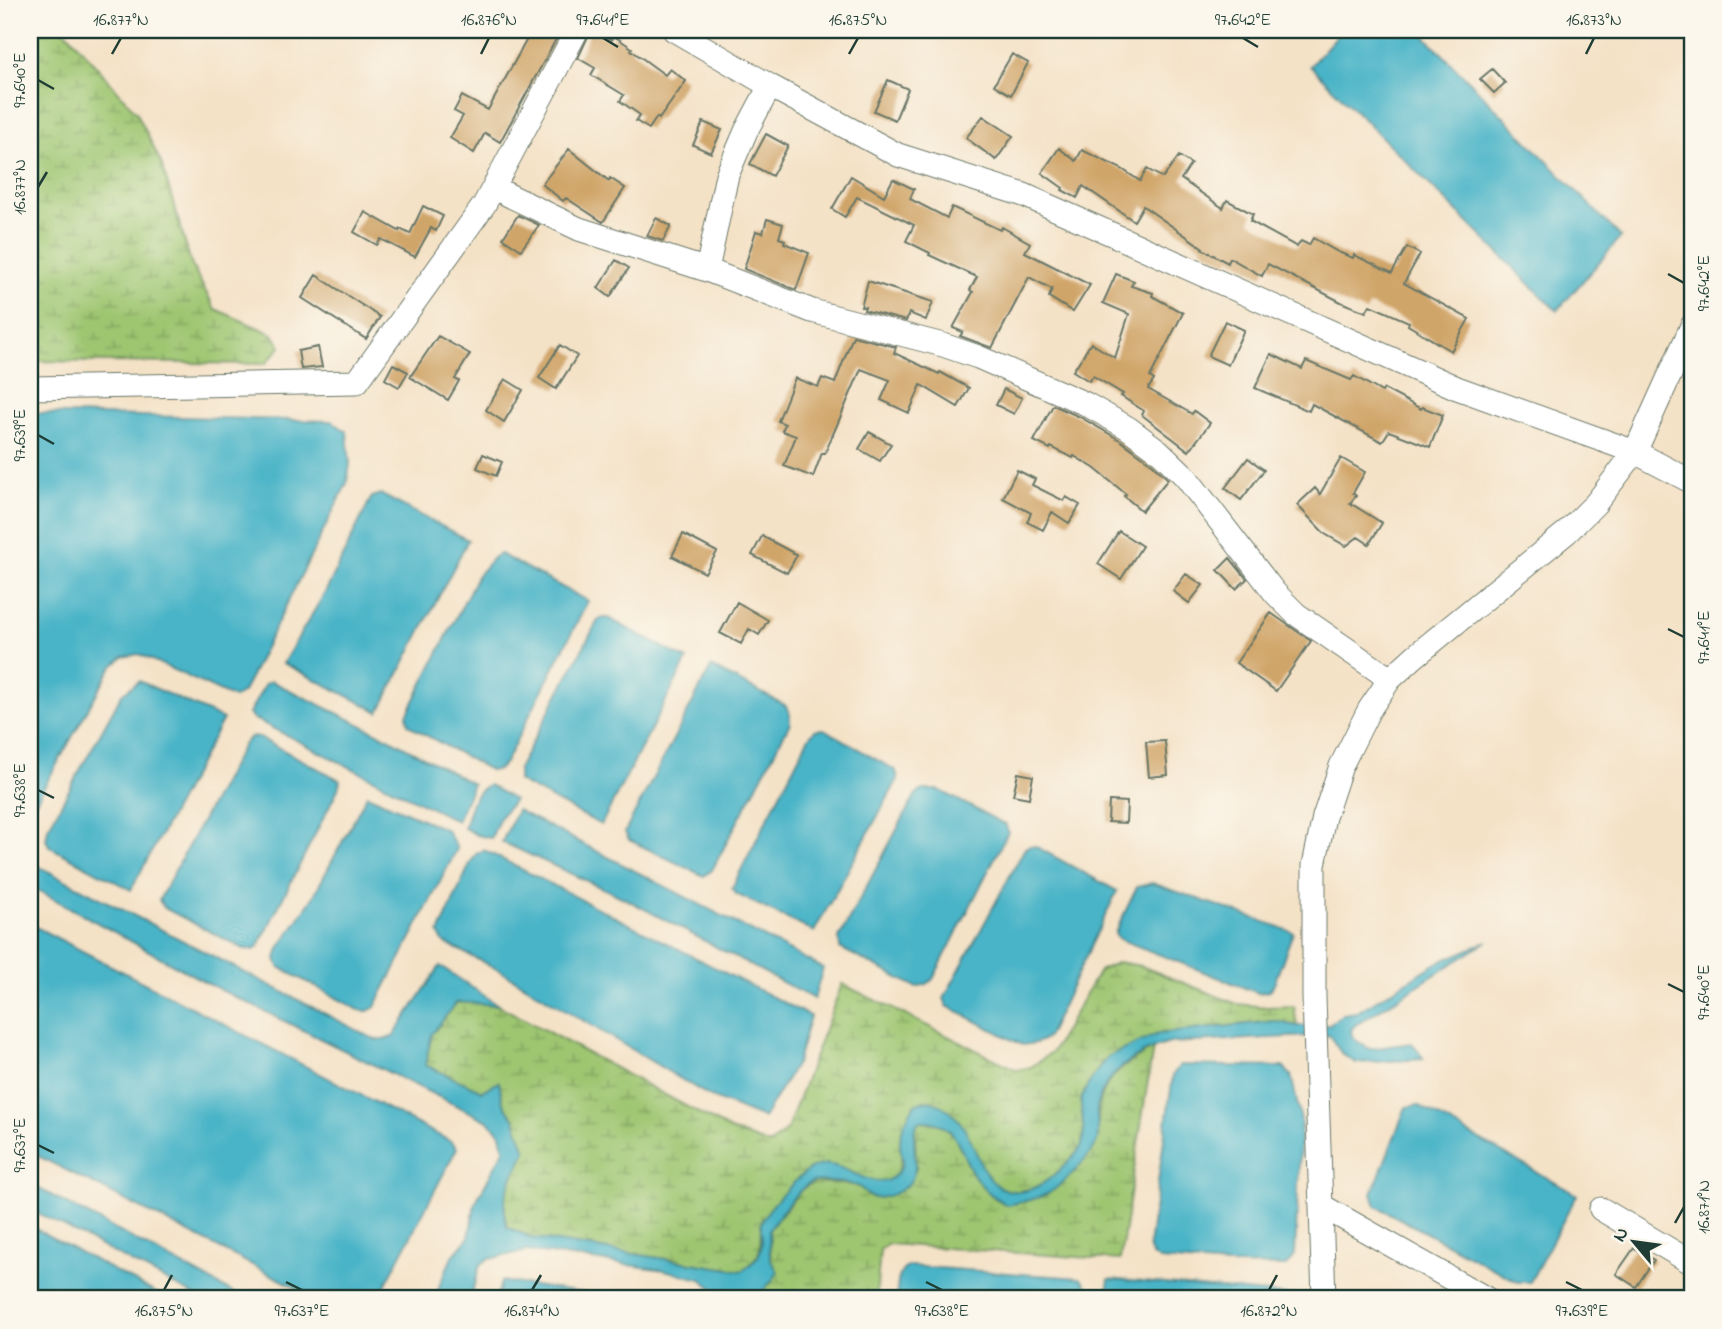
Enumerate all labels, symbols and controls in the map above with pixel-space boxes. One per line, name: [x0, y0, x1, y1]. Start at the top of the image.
text: 16.877°N: [93, 8, 149, 34]
text: 16.876°N: [461, 8, 517, 34]
text: 97.641°E: [576, 8, 630, 34]
text: 16.875°N: [829, 8, 887, 34]
text: 97.642°E: [1215, 8, 1271, 34]
text: 16.873°N: [1566, 8, 1622, 34]
text: 97.640°E: [8, 52, 34, 108]
text: 16.877°N: [8, 159, 34, 215]
text: 97.642°E: [1692, 255, 1718, 311]
text: 97.639°E: [8, 408, 34, 462]
text: 97.641°E: [1692, 610, 1718, 664]
text: 97.638°E: [8, 763, 34, 817]
text: 97.640°E: [1692, 964, 1718, 1020]
text: 97.637°E: [8, 1117, 34, 1173]
text: 16.871°N: [1692, 1180, 1718, 1234]
north arrow: [1600, 1206, 1670, 1276]
text: N: [1606, 1223, 1636, 1247]
text: 16.875°N: [135, 1299, 193, 1325]
text: 97.637°E: [274, 1299, 330, 1325]
text: 16.874°N: [504, 1299, 560, 1325]
text: 97.638°E: [915, 1299, 969, 1325]
text: 16.872°N: [1240, 1299, 1298, 1325]
text: 97.639°E: [1555, 1299, 1609, 1325]

